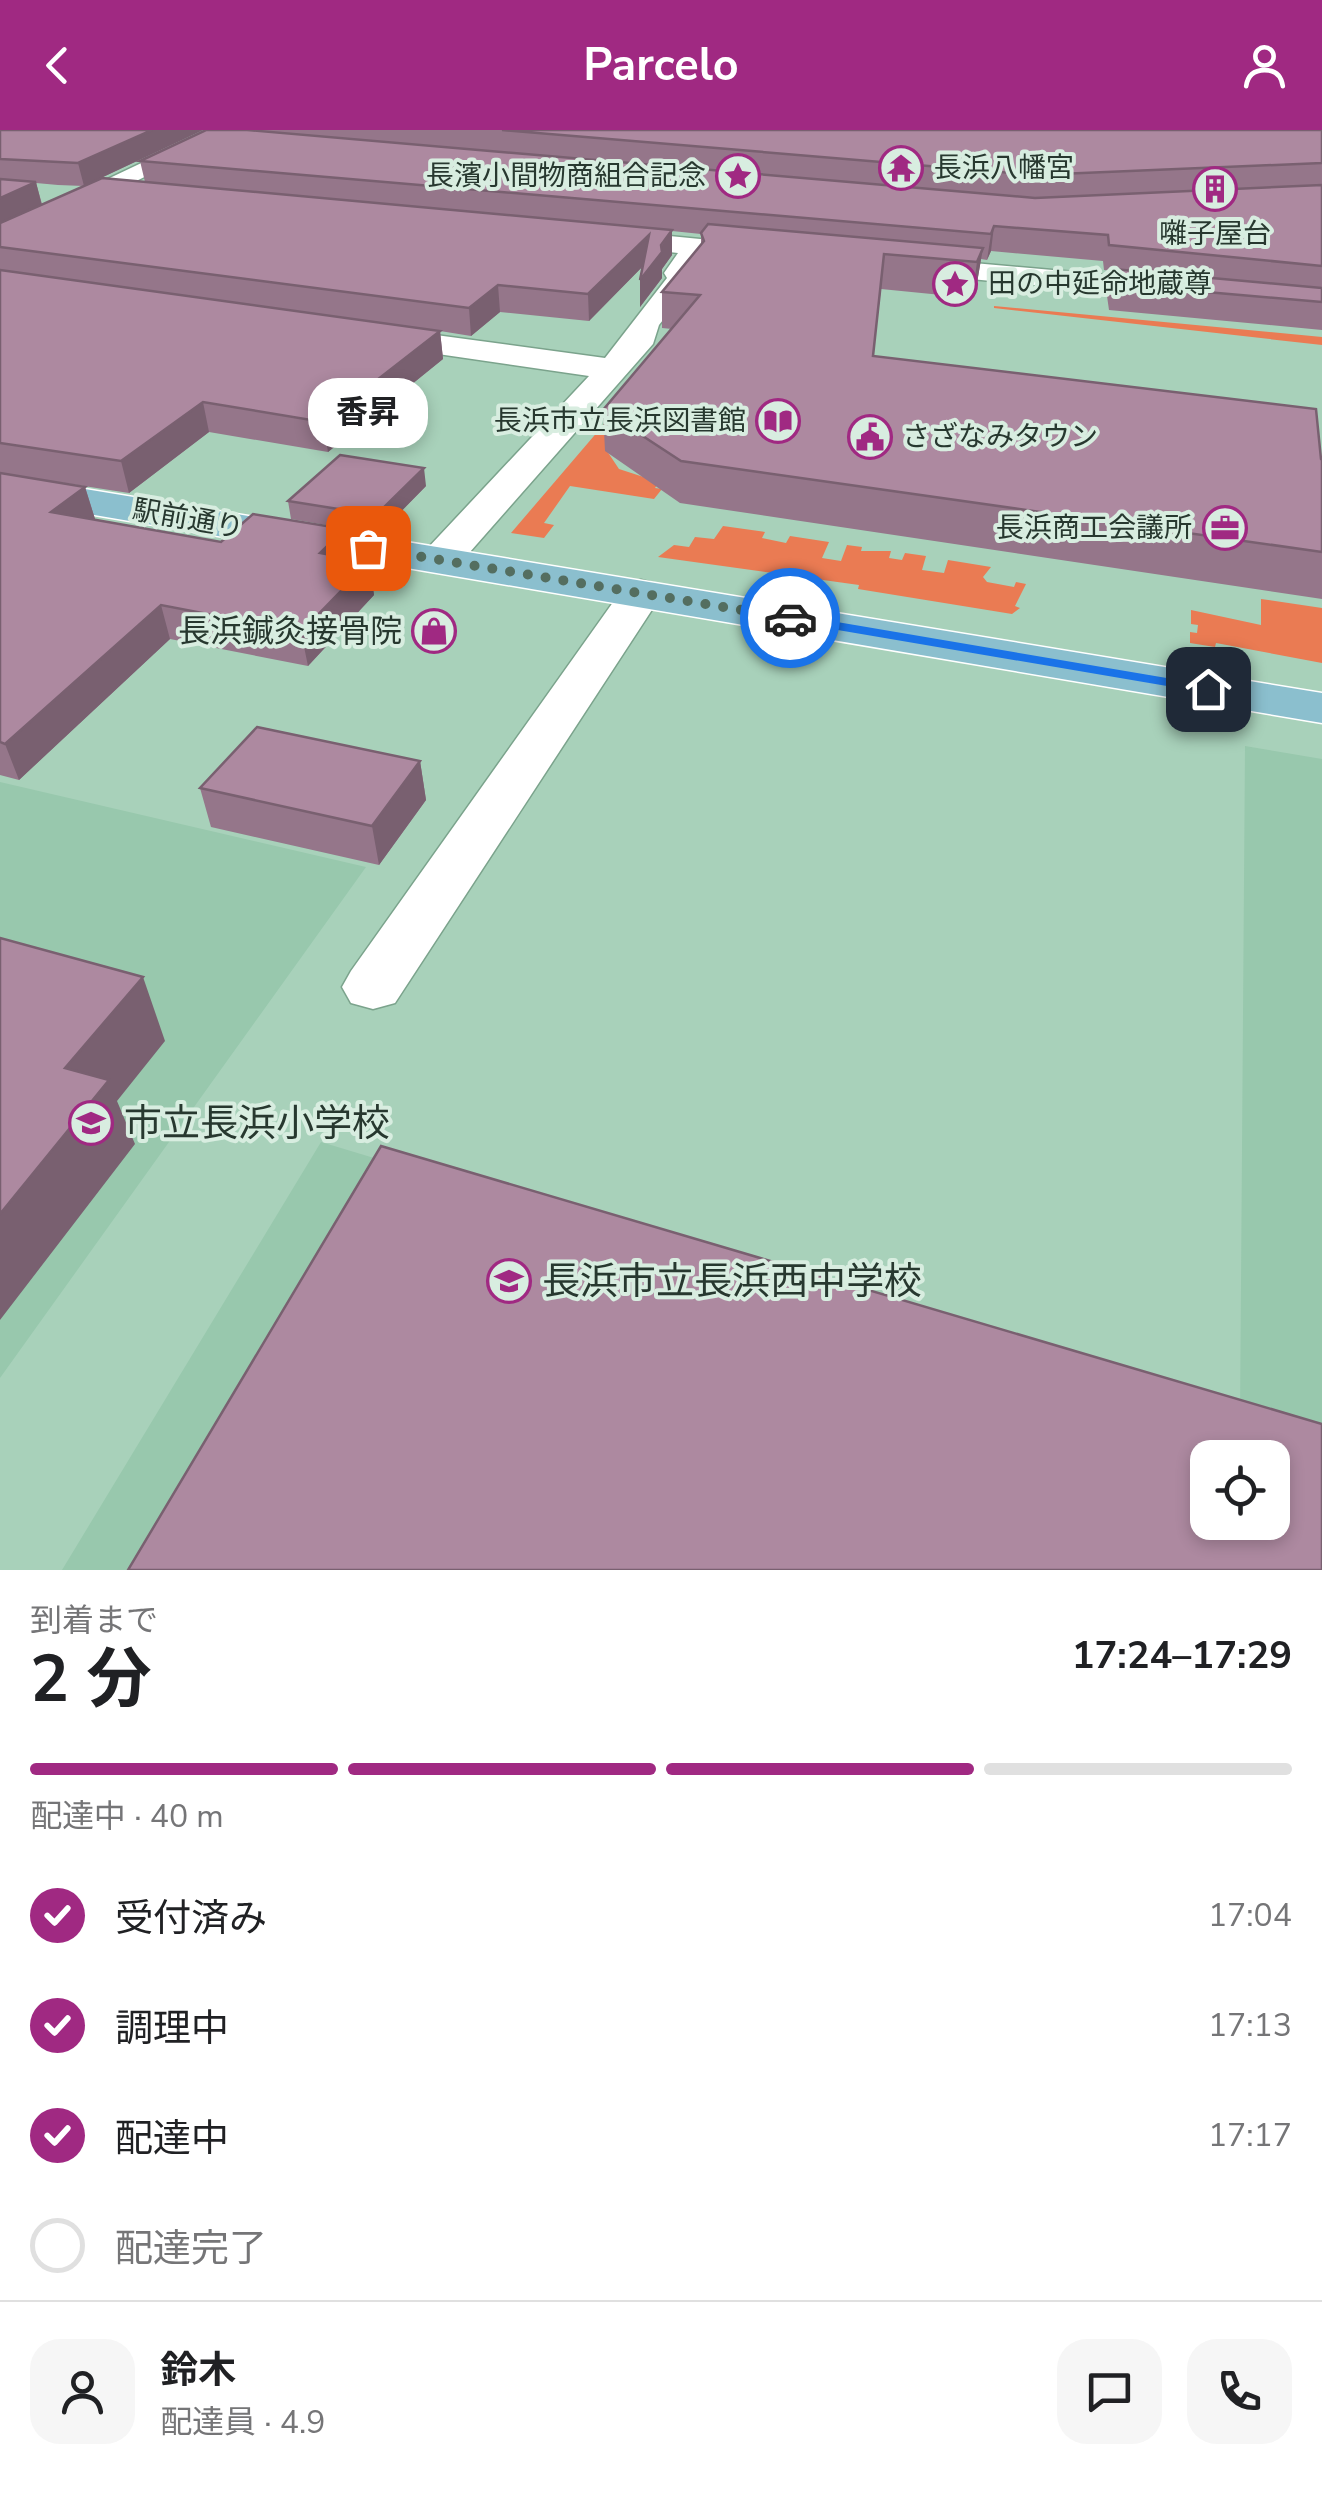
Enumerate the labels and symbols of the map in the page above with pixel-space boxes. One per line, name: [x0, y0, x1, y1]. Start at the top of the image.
temple icon: 長浜八幡宮: [878, 145, 924, 191]
place label: 長浜八幡宮: [934, 149, 1074, 187]
place icon: 長濱小間物商組合記念: [715, 153, 761, 199]
place label: 長濱小間物商組合記念: [426, 157, 706, 195]
building icon: 囃子屋台: [1192, 166, 1238, 212]
place label: 囃子屋台: [1159, 215, 1271, 253]
place icon: 田の中延命地蔵尊: [932, 261, 978, 307]
place label: 田の中延命地蔵尊: [988, 265, 1212, 303]
callout: 香昇: [308, 378, 428, 448]
library icon: 長浜市立長浜図書館: [755, 398, 801, 444]
place label: 長浜市立長浜図書館: [494, 402, 746, 440]
public building icon: さざなみタウン: [847, 414, 893, 460]
place label: さざなみタウン: [902, 418, 1098, 456]
street label: 駅前通り: [130, 491, 246, 547]
office icon: 長浜商工会議所: [1202, 505, 1248, 551]
pin: [326, 506, 411, 591]
place label: 長浜商工会議所: [996, 509, 1192, 547]
courier: [740, 568, 840, 668]
shop icon: 長浜鍼灸接骨院: [411, 608, 457, 654]
place label: 長浜鍼灸接骨院: [178, 610, 402, 653]
pin: [1166, 647, 1251, 732]
place label: 市立長浜小学校: [124, 1098, 390, 1149]
school or university icon: 市立長浜小学校: [68, 1100, 114, 1146]
place label: 長浜市立長浜西中学校: [542, 1256, 922, 1307]
school or university icon: 長浜市立長浜西中学校: [486, 1258, 532, 1304]

